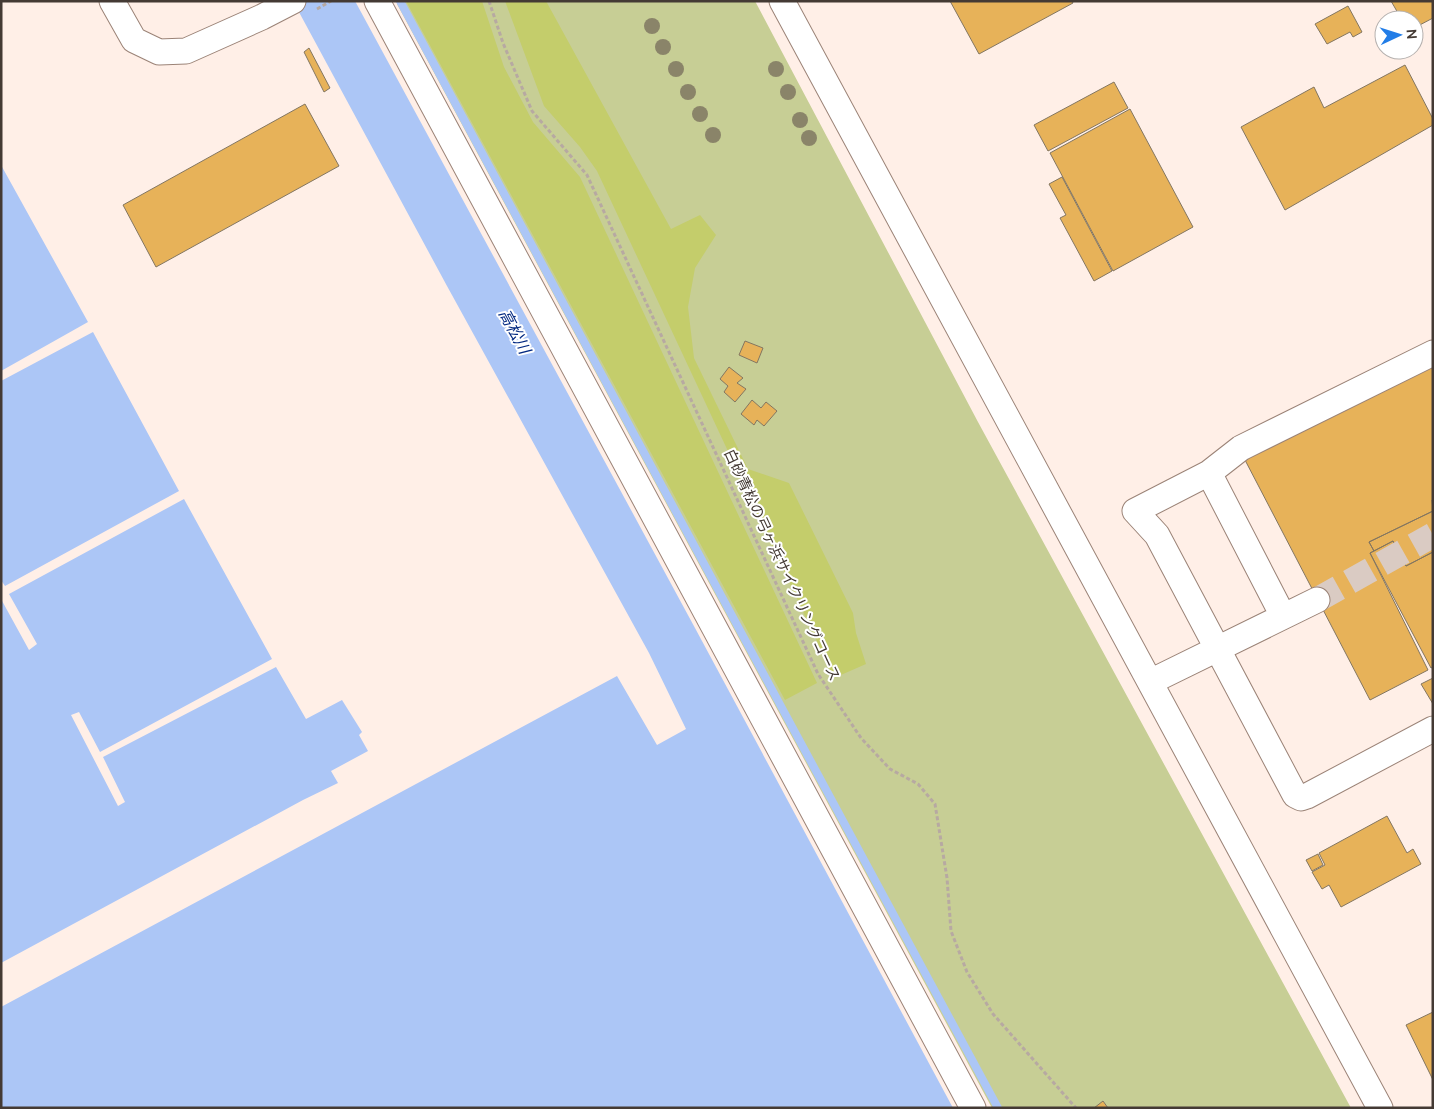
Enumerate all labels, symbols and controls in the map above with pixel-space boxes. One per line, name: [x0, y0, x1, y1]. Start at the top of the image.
north arrow: [1374, 10, 1424, 60]
text: N: [1404, 28, 1420, 40]
water label: 高松川: [496, 306, 535, 358]
street label: 白砂青松の弓ヶ浜サイクリングコース: [721, 446, 844, 683]

